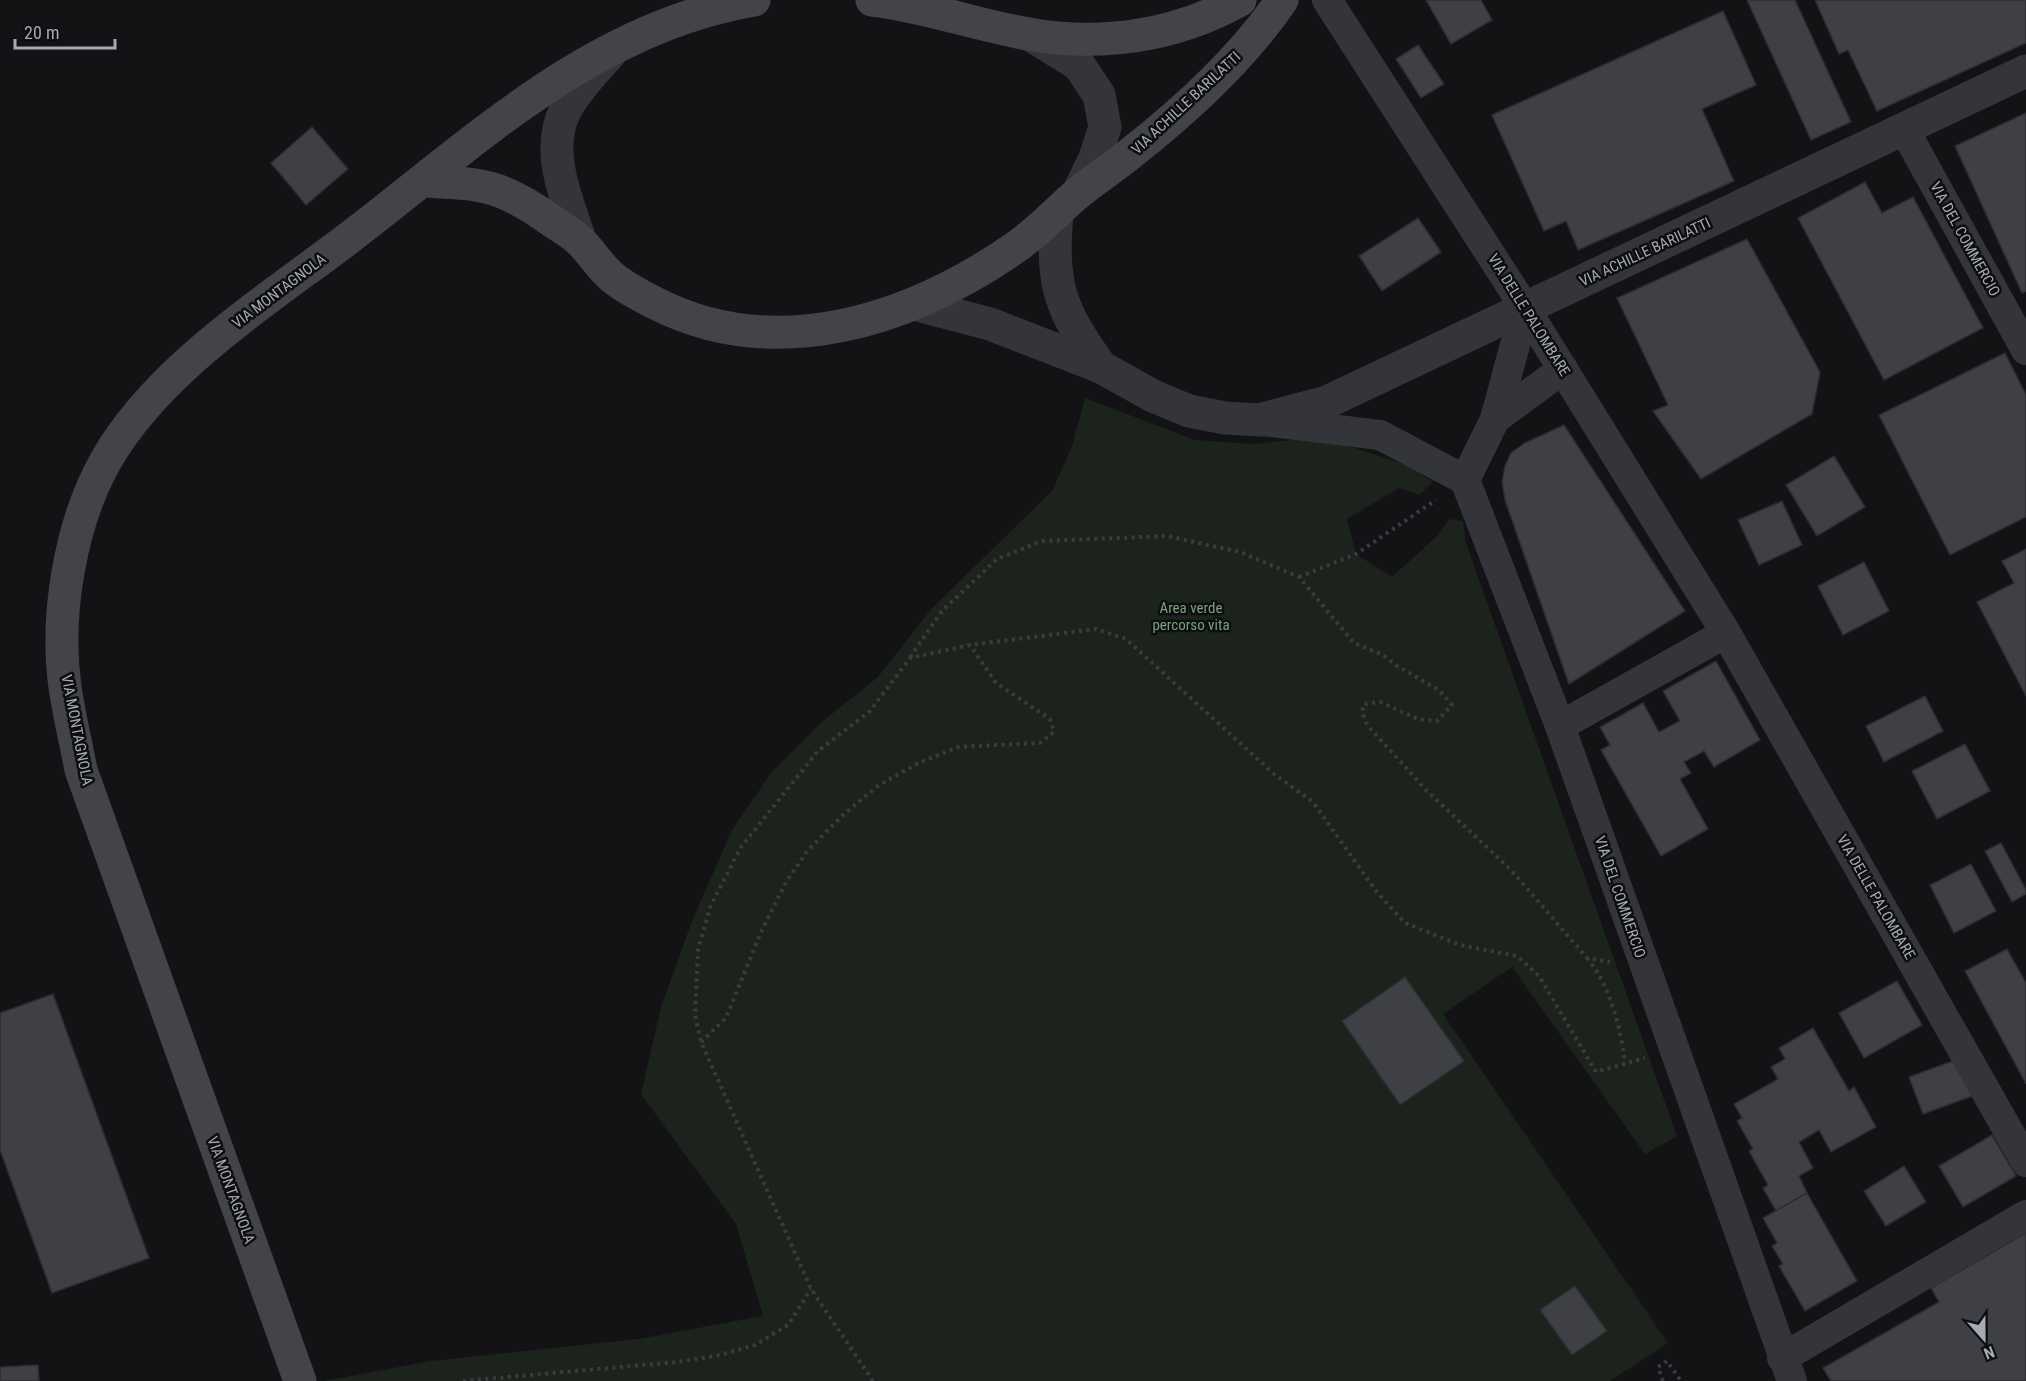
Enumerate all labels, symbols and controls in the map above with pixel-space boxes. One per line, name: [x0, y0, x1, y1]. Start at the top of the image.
scale bar: [15, 12, 116, 50]
text: 20 m: [24, 22, 59, 43]
street label: VIA ACHILLE BARILATTI: [1128, 48, 1244, 158]
street label: VIA DEL COMMERCIO: [1926, 179, 2004, 299]
street label: VIA ACHILLE BARILATTI: [1577, 214, 1713, 290]
street label: VIA MONTAGNOLA: [229, 250, 330, 332]
street label: VIA DELLE PALOMBARE: [1484, 251, 1574, 379]
park label: Area verde percorso vita: [1152, 599, 1230, 634]
street label: VIA MONTAGNOLA: [57, 673, 97, 787]
street label: VIA DELLE PALOMBARE: [1833, 832, 1919, 962]
street label: VIA DEL COMMERCIO: [1591, 834, 1649, 960]
street label: VIA MONTAGNOLA: [203, 1134, 259, 1246]
north arrow: [1954, 1309, 2014, 1369]
text: N: [1981, 1342, 1997, 1363]

